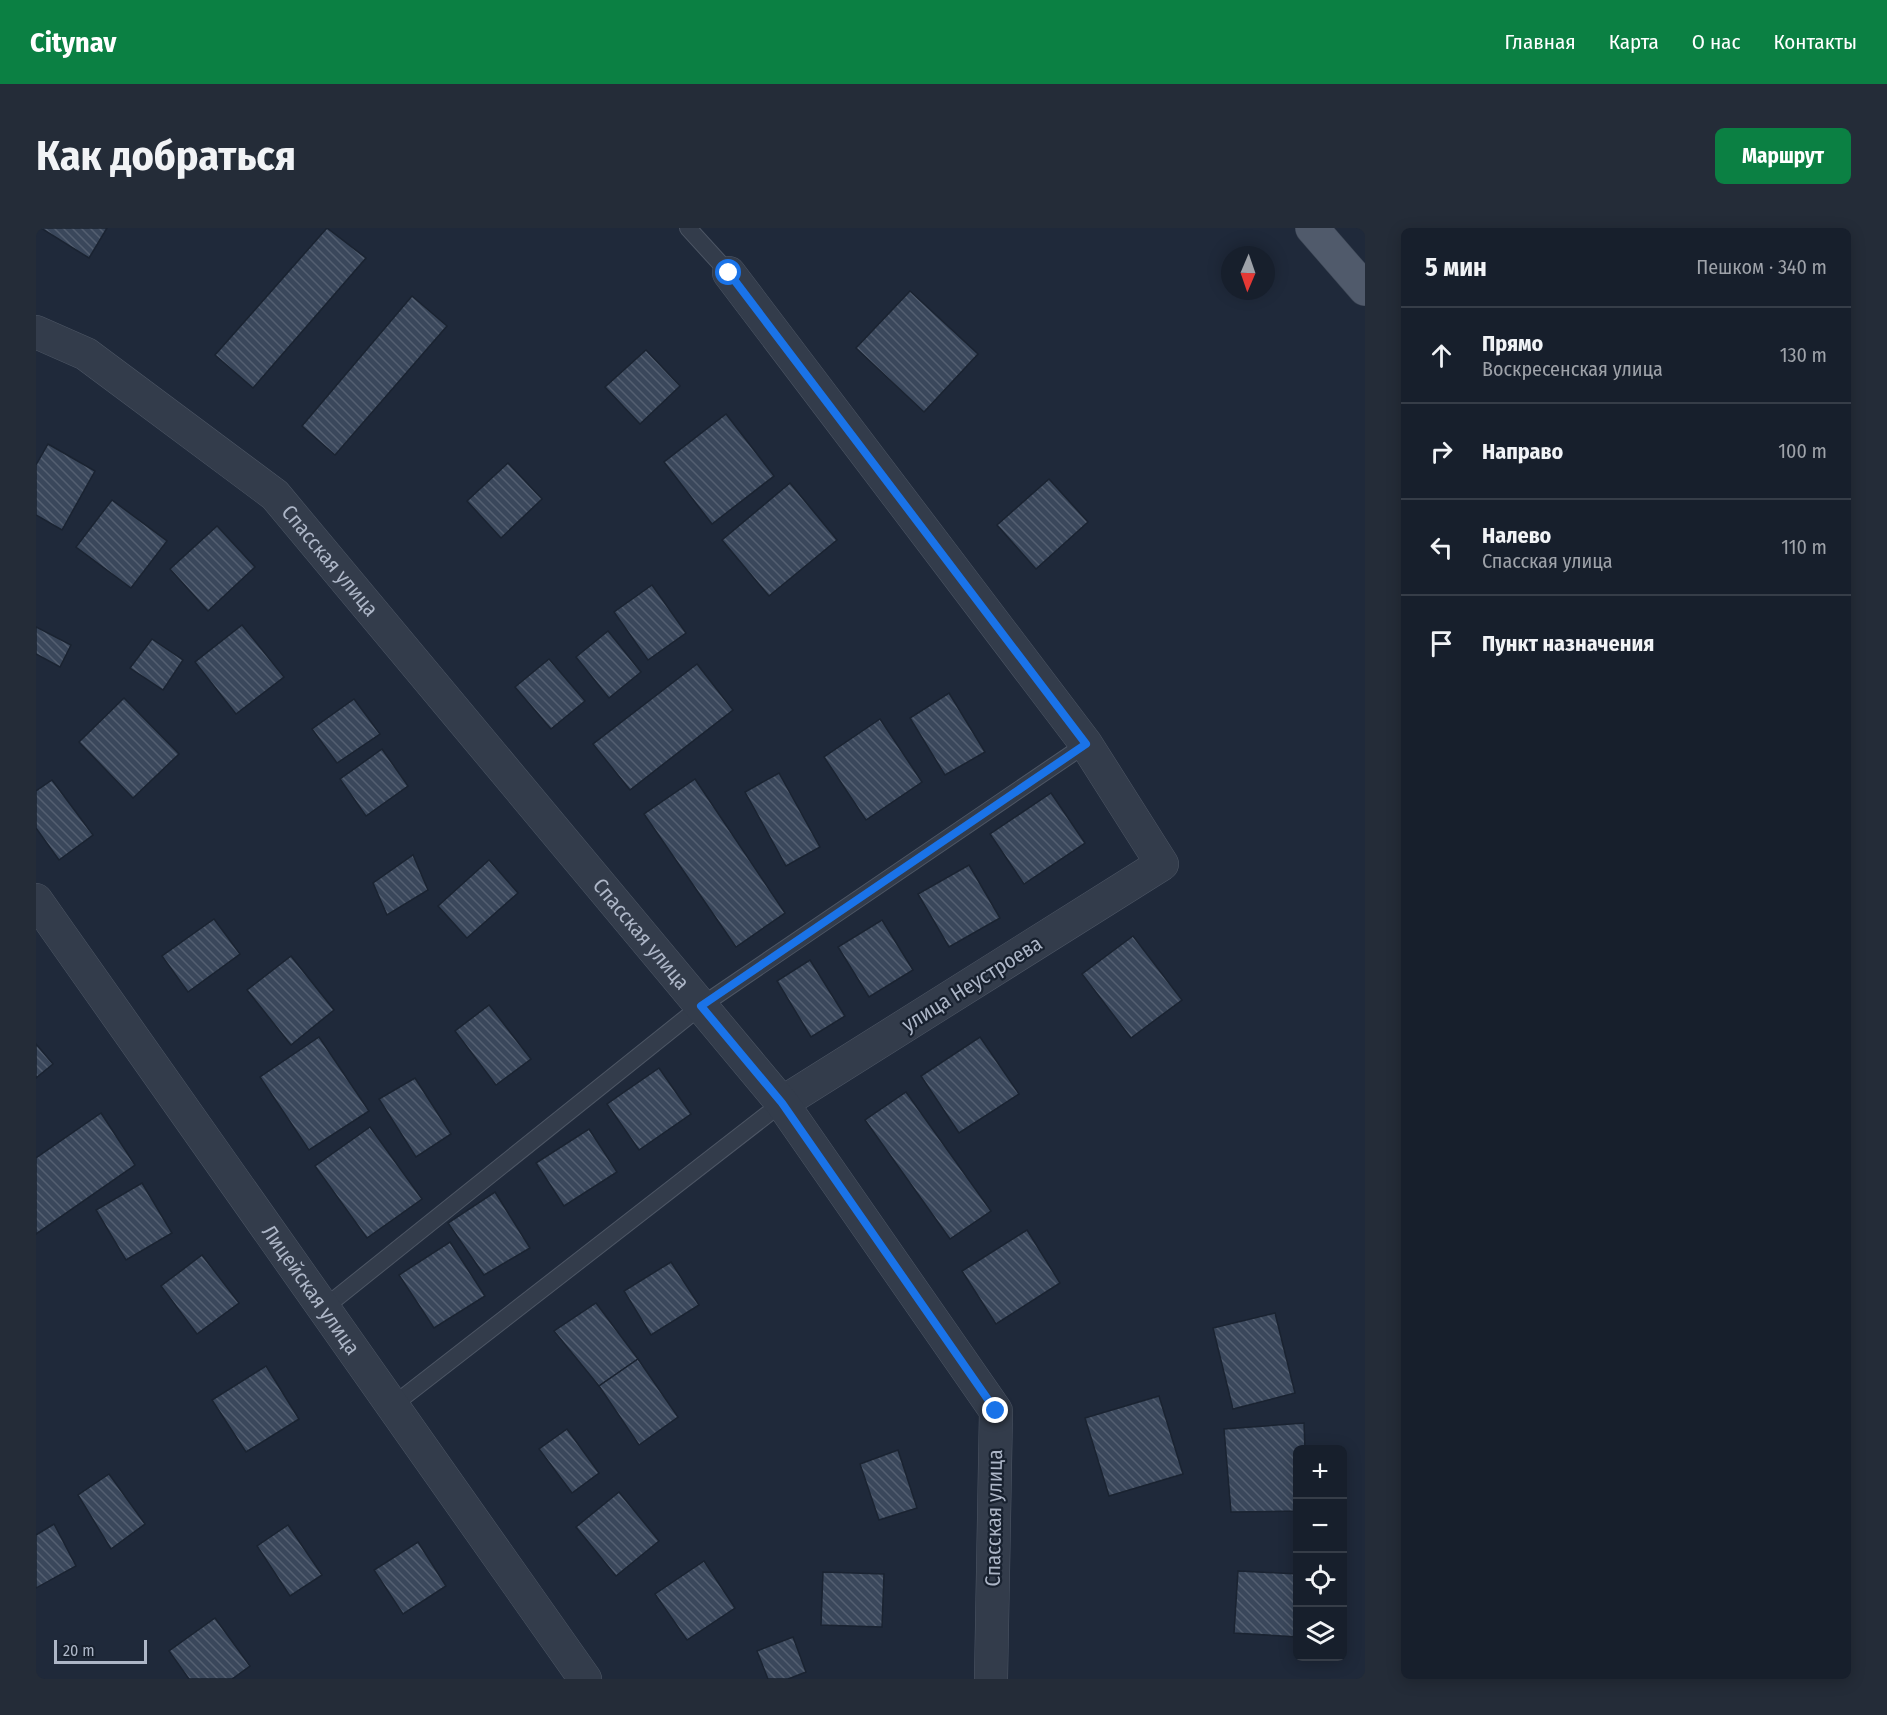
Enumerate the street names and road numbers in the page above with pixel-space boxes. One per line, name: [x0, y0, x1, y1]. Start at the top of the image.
street label: Спасская улица: [276, 500, 384, 622]
street label: Спасская улица: [587, 873, 695, 995]
street label: улица Неустроева: [897, 930, 1047, 1038]
street label: Лицейская улица: [256, 1220, 365, 1360]
street label: Спасская улица: [980, 1449, 1008, 1587]

